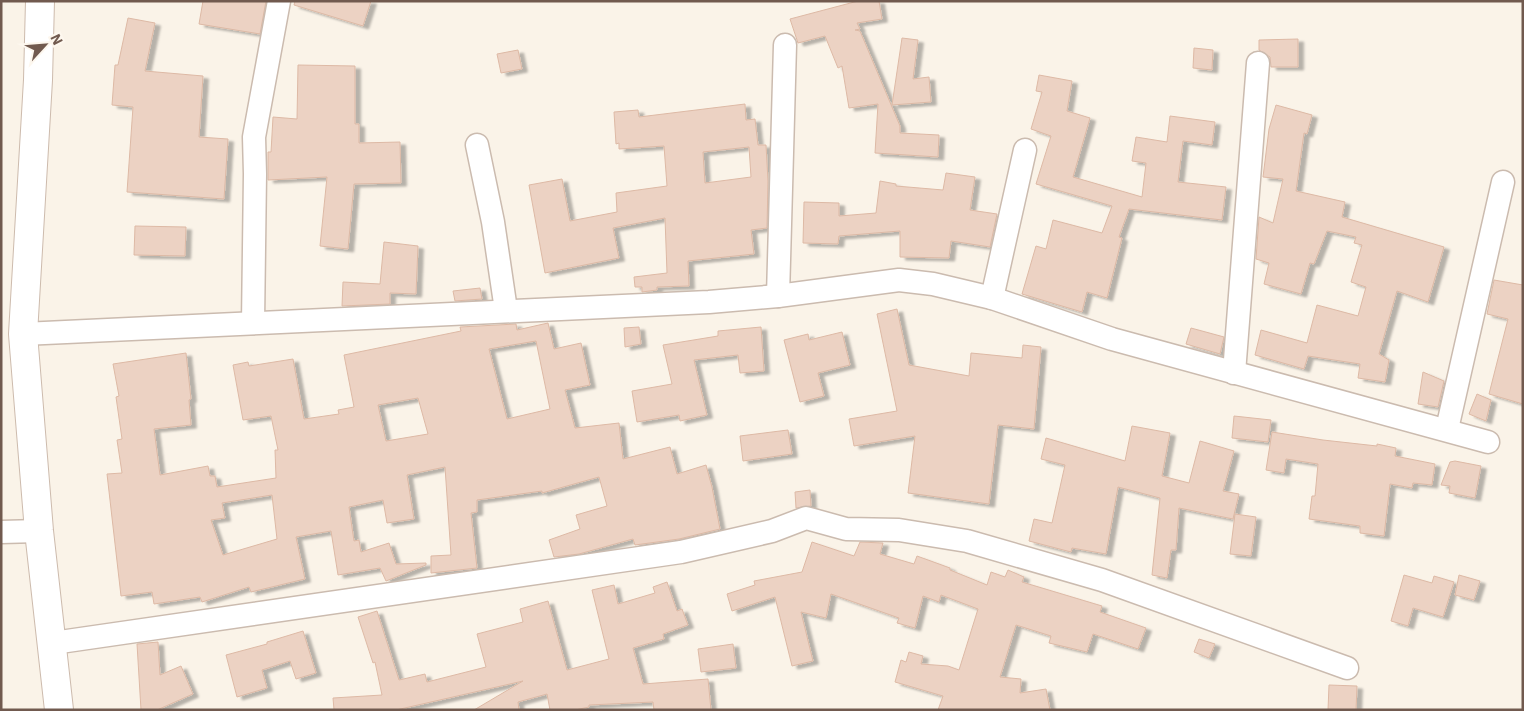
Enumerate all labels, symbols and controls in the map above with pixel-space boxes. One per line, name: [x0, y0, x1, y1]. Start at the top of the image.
north arrow: [20, 20, 70, 70]
text: N: [46, 31, 67, 48]

